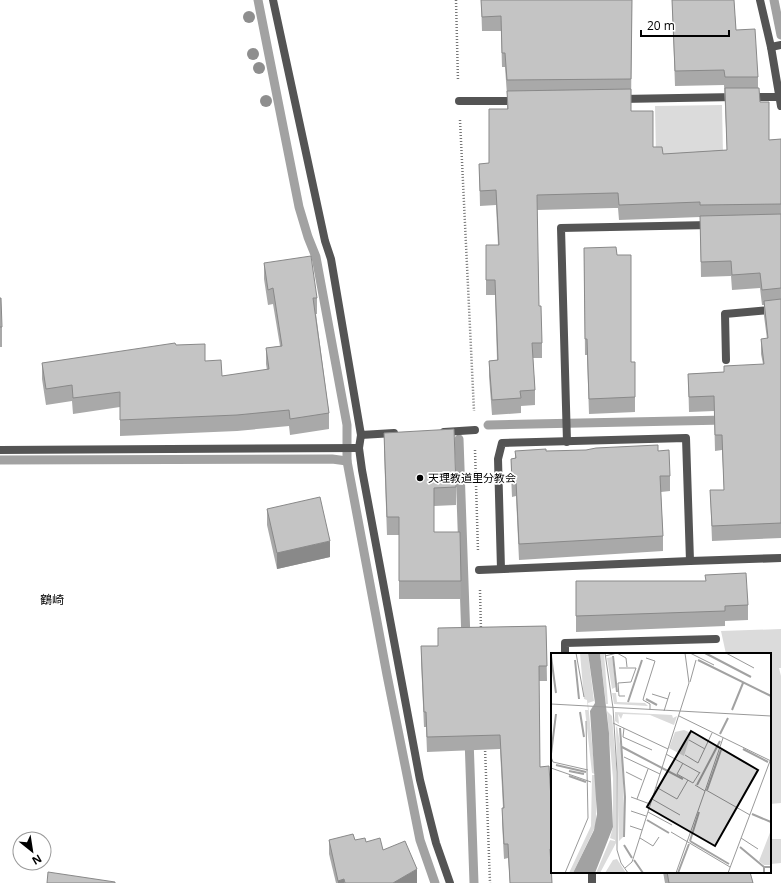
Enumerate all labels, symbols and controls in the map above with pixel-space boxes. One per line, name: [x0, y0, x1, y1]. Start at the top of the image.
scale bar: [641, 12, 729, 38]
text: 20 m: [647, 17, 675, 34]
place label: 天理教道里分教会: [428, 470, 516, 485]
marker: 天理教道里分教会: [415, 473, 425, 483]
district label: 鶴崎: [40, 591, 64, 608]
inset map: [551, 653, 771, 873]
north arrow: [12, 831, 52, 871]
text: N: [30, 851, 45, 869]

